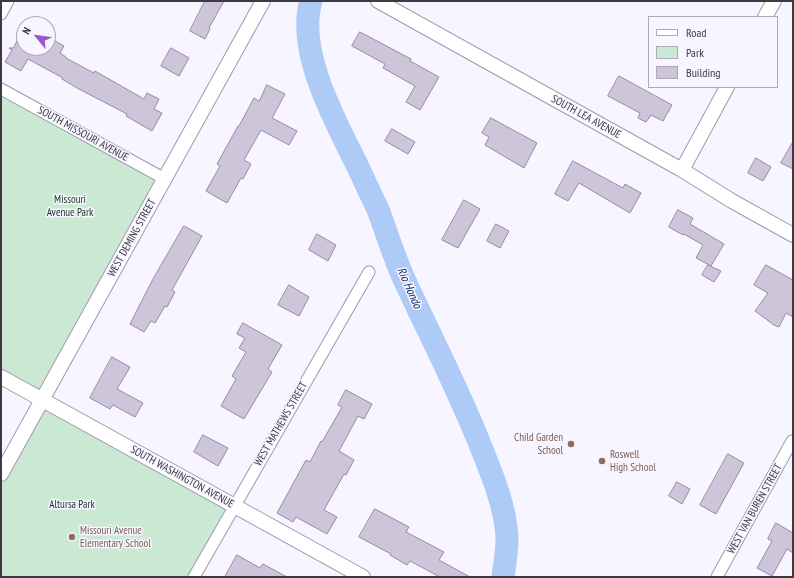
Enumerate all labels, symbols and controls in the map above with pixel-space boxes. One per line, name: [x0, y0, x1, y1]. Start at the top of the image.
north arrow: [16, 16, 56, 56]
legend: [648, 16, 778, 88]
text: N: [19, 25, 34, 37]
text: Road: [686, 25, 706, 40]
text: Park: [686, 45, 704, 60]
text: Building: [686, 65, 721, 80]
street label: SOUTH LEA AVENUE: [549, 92, 623, 142]
street label: SOUTH MISSOURI AVENUE: [35, 104, 131, 164]
park label: Missouri Avenue Park: [47, 193, 93, 219]
street label: WEST DEMING STREET: [105, 197, 159, 279]
water label: Rio Hondo: [394, 265, 424, 311]
street label: WEST MATHEWS STREET: [252, 380, 310, 468]
place label: Child Garden School: [514, 431, 563, 457]
marker: Child Garden School: [566, 439, 576, 449]
street label: SOUTH WASHINGTON AVENUE: [128, 443, 236, 511]
place label: Roswell High School: [610, 448, 656, 474]
marker: Roswell High School: [597, 456, 607, 466]
street label: WEST VAN BUREN STREET: [725, 462, 785, 556]
park label: Altursa Park: [49, 498, 95, 512]
place label: Missouri Avenue Elementary School: [80, 524, 151, 550]
marker: Missouri Avenue Elementary School: [67, 532, 77, 542]

